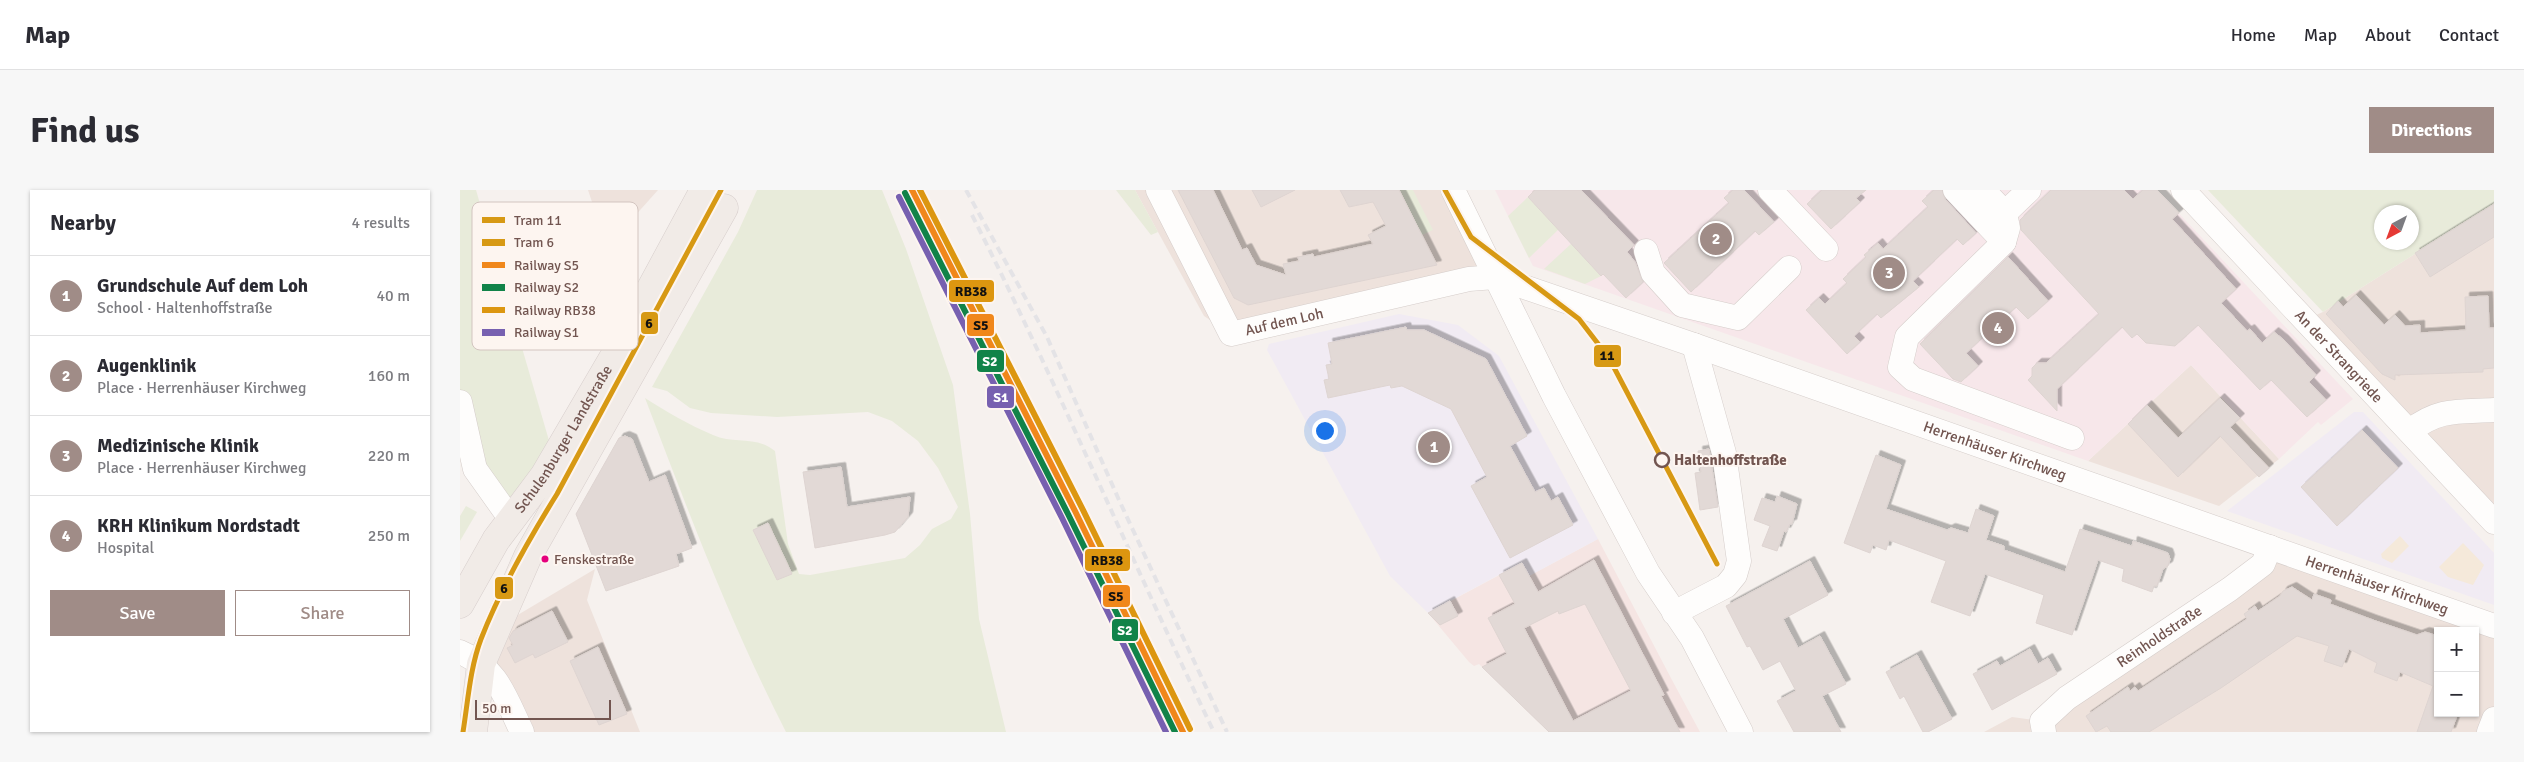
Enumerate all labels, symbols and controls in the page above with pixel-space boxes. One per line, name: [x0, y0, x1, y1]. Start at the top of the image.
text: Map: [25, 20, 70, 50]
text: Home: [2231, 24, 2276, 46]
text: Map: [2304, 24, 2337, 46]
text: About: [2365, 24, 2411, 46]
text: Contact: [2439, 24, 2499, 46]
button: Directions: [2369, 107, 2494, 153]
text: Find us: [30, 109, 140, 152]
legend: [472, 202, 638, 350]
north arrow: [2374, 205, 2419, 250]
text: Nearby: [50, 210, 116, 236]
text: Tram 11: [514, 212, 562, 229]
text: 4 results: [351, 213, 410, 233]
pin: 2: [1700, 220, 1732, 258]
text: Tram 6: [514, 234, 554, 251]
pin: 3: [1873, 254, 1905, 292]
text: Railway S5: [514, 257, 579, 274]
text: Grundschule Auf dem Loh: [97, 274, 308, 298]
text: Railway S2: [514, 279, 579, 296]
line badge: RB38: [948, 279, 995, 303]
text: RB38: [955, 283, 988, 300]
text: 1: [62, 286, 70, 306]
text: 40 m: [376, 286, 410, 306]
text: School · Haltenhoffstraße: [97, 298, 273, 318]
text: Railway RB38: [514, 302, 596, 319]
street label: Auf dem Loh: [1243, 304, 1325, 339]
street label: An der Strangriede: [2291, 306, 2387, 407]
pin: 4: [1982, 309, 2014, 347]
line badge: 6: [640, 311, 659, 335]
line badge: S5: [966, 313, 995, 337]
text: 6: [645, 315, 653, 332]
text: S5: [973, 317, 989, 334]
text: Railway S1: [514, 324, 579, 341]
line badge: 11: [1593, 344, 1622, 368]
text: 11: [1599, 347, 1615, 364]
line badge: S2: [976, 349, 1005, 373]
text: S2: [982, 353, 998, 370]
text: Augenklinik: [97, 354, 196, 378]
street label: Schulenburger Landstraße: [511, 362, 616, 516]
text: 2: [62, 366, 70, 386]
text: 160 m: [368, 366, 410, 386]
text: Place · Herrenhäuser Kirchweg: [97, 378, 307, 398]
line badge: S1: [986, 385, 1015, 409]
text: S1: [993, 389, 1009, 406]
street label: Herrenhäuser Kirchweg: [1921, 417, 2069, 484]
your location: [1312, 418, 1338, 444]
pin: 1: [1418, 428, 1450, 466]
text: Medizinische Klinik: [97, 434, 259, 458]
text: 3: [62, 446, 70, 466]
text: 220 m: [368, 446, 410, 466]
place label: Haltenhoffstraße: [1674, 451, 1787, 469]
marker: Haltenhoffstraße: [1654, 452, 1670, 468]
text: Place · Herrenhäuser Kirchweg: [97, 458, 307, 478]
text: KRH Klinikum Nordstadt: [97, 514, 300, 538]
text: 4: [62, 526, 70, 546]
text: 250 m: [368, 526, 410, 546]
text: Hospital: [97, 538, 154, 558]
line badge: RB38: [1084, 548, 1131, 572]
place label: Fenskestraße: [554, 551, 634, 568]
street label: Herrenhäuser Kirchweg: [2303, 551, 2451, 618]
text: RB38: [1091, 552, 1124, 569]
marker: Fenskestraße: [540, 554, 550, 564]
line badge: 6: [494, 576, 514, 600]
text: 6: [500, 580, 508, 597]
line badge: S5: [1102, 584, 1131, 608]
text: S5: [1108, 588, 1124, 605]
button: Save: [50, 590, 225, 636]
button: Share: [235, 590, 410, 636]
street label: Reinholdstraße: [2113, 601, 2205, 671]
line badge: S2: [1111, 618, 1139, 642]
text: S2: [1117, 622, 1133, 639]
map controls: [2434, 627, 2479, 717]
button: +: [2434, 627, 2479, 672]
button: −: [2434, 672, 2479, 717]
scale bar: [475, 697, 611, 720]
text: 50 m: [482, 700, 511, 717]

